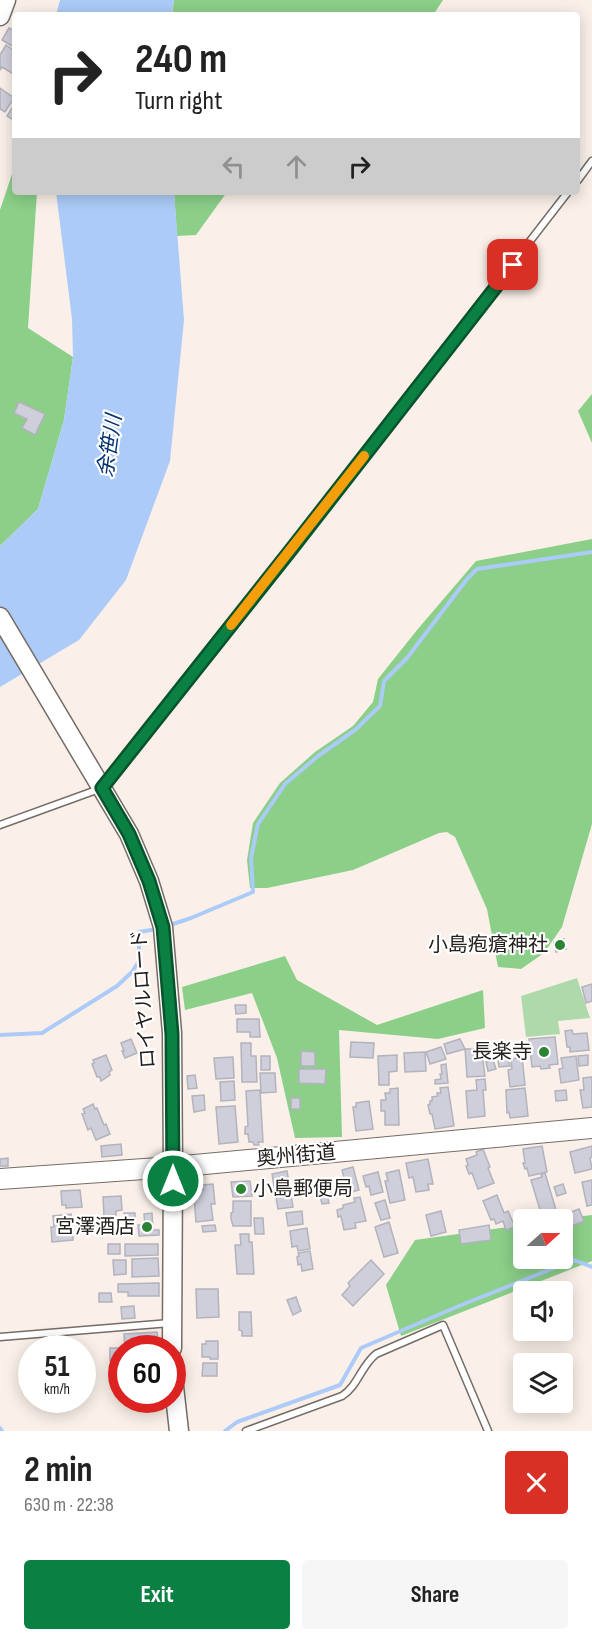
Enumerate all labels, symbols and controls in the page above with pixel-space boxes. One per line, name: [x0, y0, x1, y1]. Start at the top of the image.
text: 240 m: [135, 34, 227, 85]
icon: right: [36, 36, 114, 114]
text: Turn right: [135, 85, 222, 117]
icon: left: [217, 150, 250, 183]
icon: ahead: [280, 150, 313, 183]
icon: right: [343, 150, 376, 183]
pin: [487, 239, 538, 290]
icon: arrive: [496, 248, 529, 281]
water label: 余笹川: [93, 411, 127, 479]
street label: ロイヤルロード: [127, 929, 161, 1069]
place label: 小島疱瘡神社: [428, 933, 548, 957]
marker: 小島疱瘡神社: [553, 938, 567, 952]
place label: 長楽寺: [472, 1040, 532, 1064]
marker: 長楽寺: [537, 1045, 551, 1059]
street label: 奥州街道: [255, 1141, 337, 1171]
position arrow: [141, 1149, 205, 1213]
place label: 小島郵便局: [253, 1177, 353, 1201]
marker: 小島郵便局: [234, 1182, 248, 1196]
north arrow: [513, 1209, 573, 1269]
map controls: [513, 1209, 573, 1413]
place label: 宮澤酒店: [55, 1215, 135, 1239]
marker: 宮澤酒店: [140, 1220, 154, 1234]
button: sound: [513, 1281, 573, 1341]
speed limit sign: 60: [108, 1335, 186, 1413]
text: 51: [45, 1349, 69, 1385]
button: layers: [513, 1353, 573, 1413]
text: km/h: [44, 1380, 70, 1399]
text: 2 min: [24, 1449, 93, 1492]
button: close: [505, 1451, 568, 1514]
text: 630 m · 22:38: [24, 1493, 114, 1517]
button: Exit: [24, 1560, 290, 1629]
button: Share: [302, 1560, 568, 1629]

